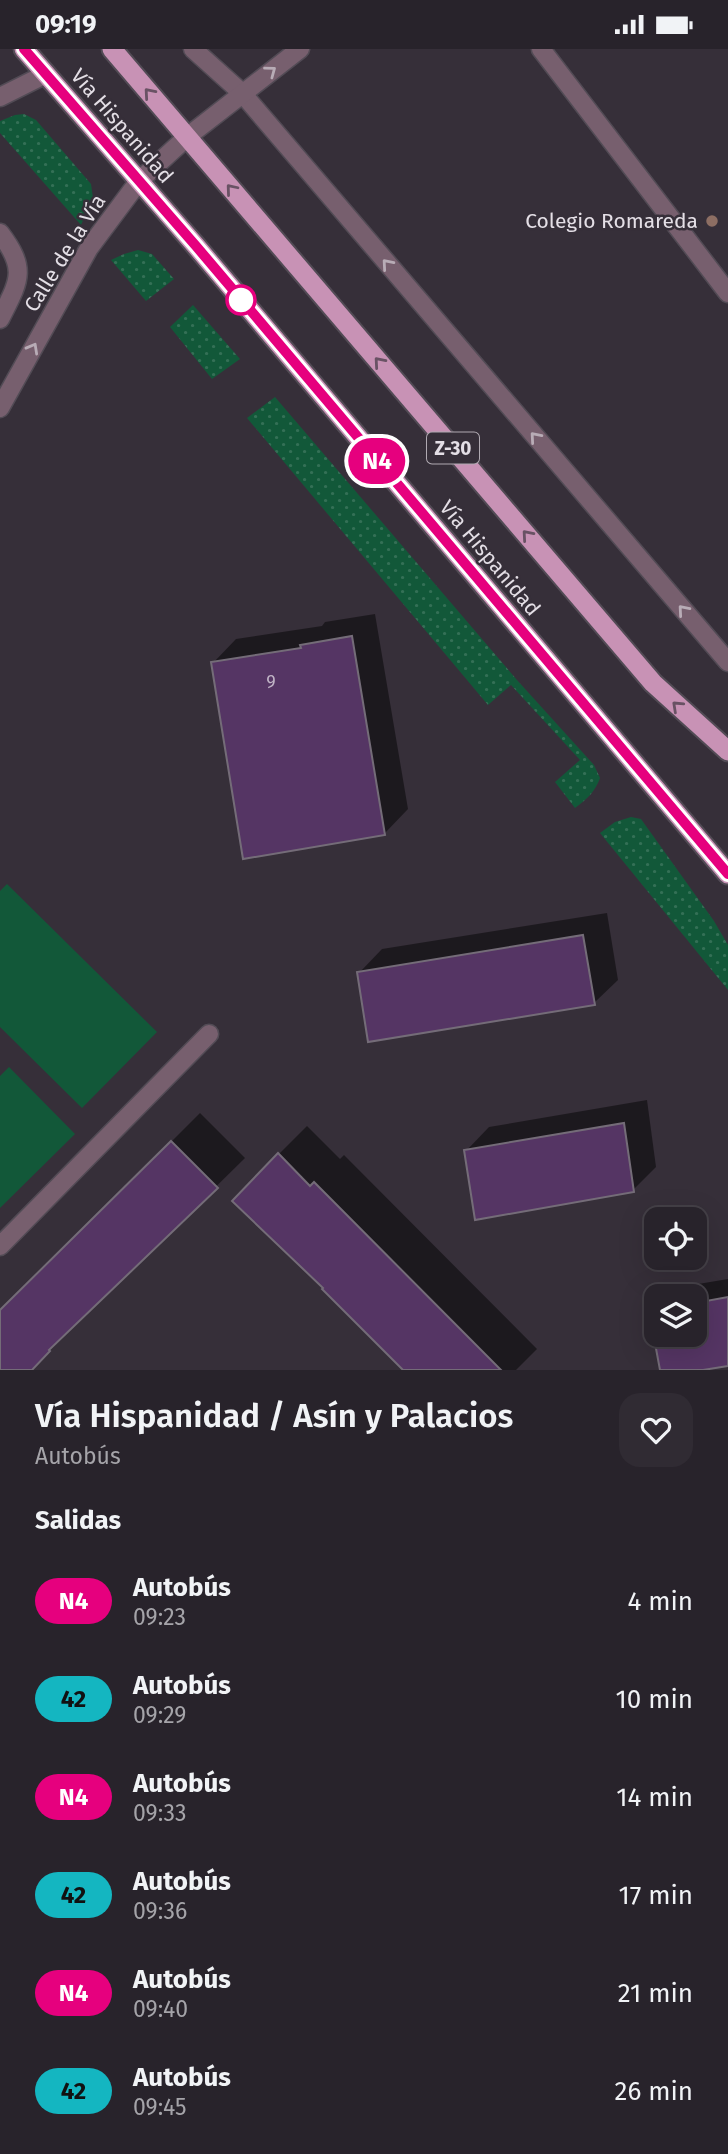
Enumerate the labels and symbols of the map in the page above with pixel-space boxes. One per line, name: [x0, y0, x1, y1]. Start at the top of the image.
street label: Vía Hispanidad: [65, 63, 179, 189]
one-way arrow: [263, 66, 276, 79]
one-way arrow: [145, 88, 157, 101]
one-way arrow: [227, 185, 239, 198]
street label: Calle de la Vía: [19, 189, 111, 317]
place label: Colegio Romareda: [525, 208, 698, 234]
marker: Colegio Romareda: [704, 213, 720, 229]
one-way arrow: [383, 260, 395, 273]
unlabelled marker: [226, 285, 256, 315]
one-way arrow: [25, 343, 38, 356]
one-way arrow: [375, 357, 387, 370]
road number: Z-30: [427, 433, 479, 463]
one-way arrow: [531, 433, 543, 446]
line badge: N4: [346, 438, 408, 484]
street label: Vía Hispanidad: [434, 495, 546, 621]
one-way arrow: [523, 530, 535, 543]
one-way arrow: [679, 606, 691, 619]
house number: 9: [266, 671, 276, 693]
one-way arrow: [672, 701, 685, 714]

